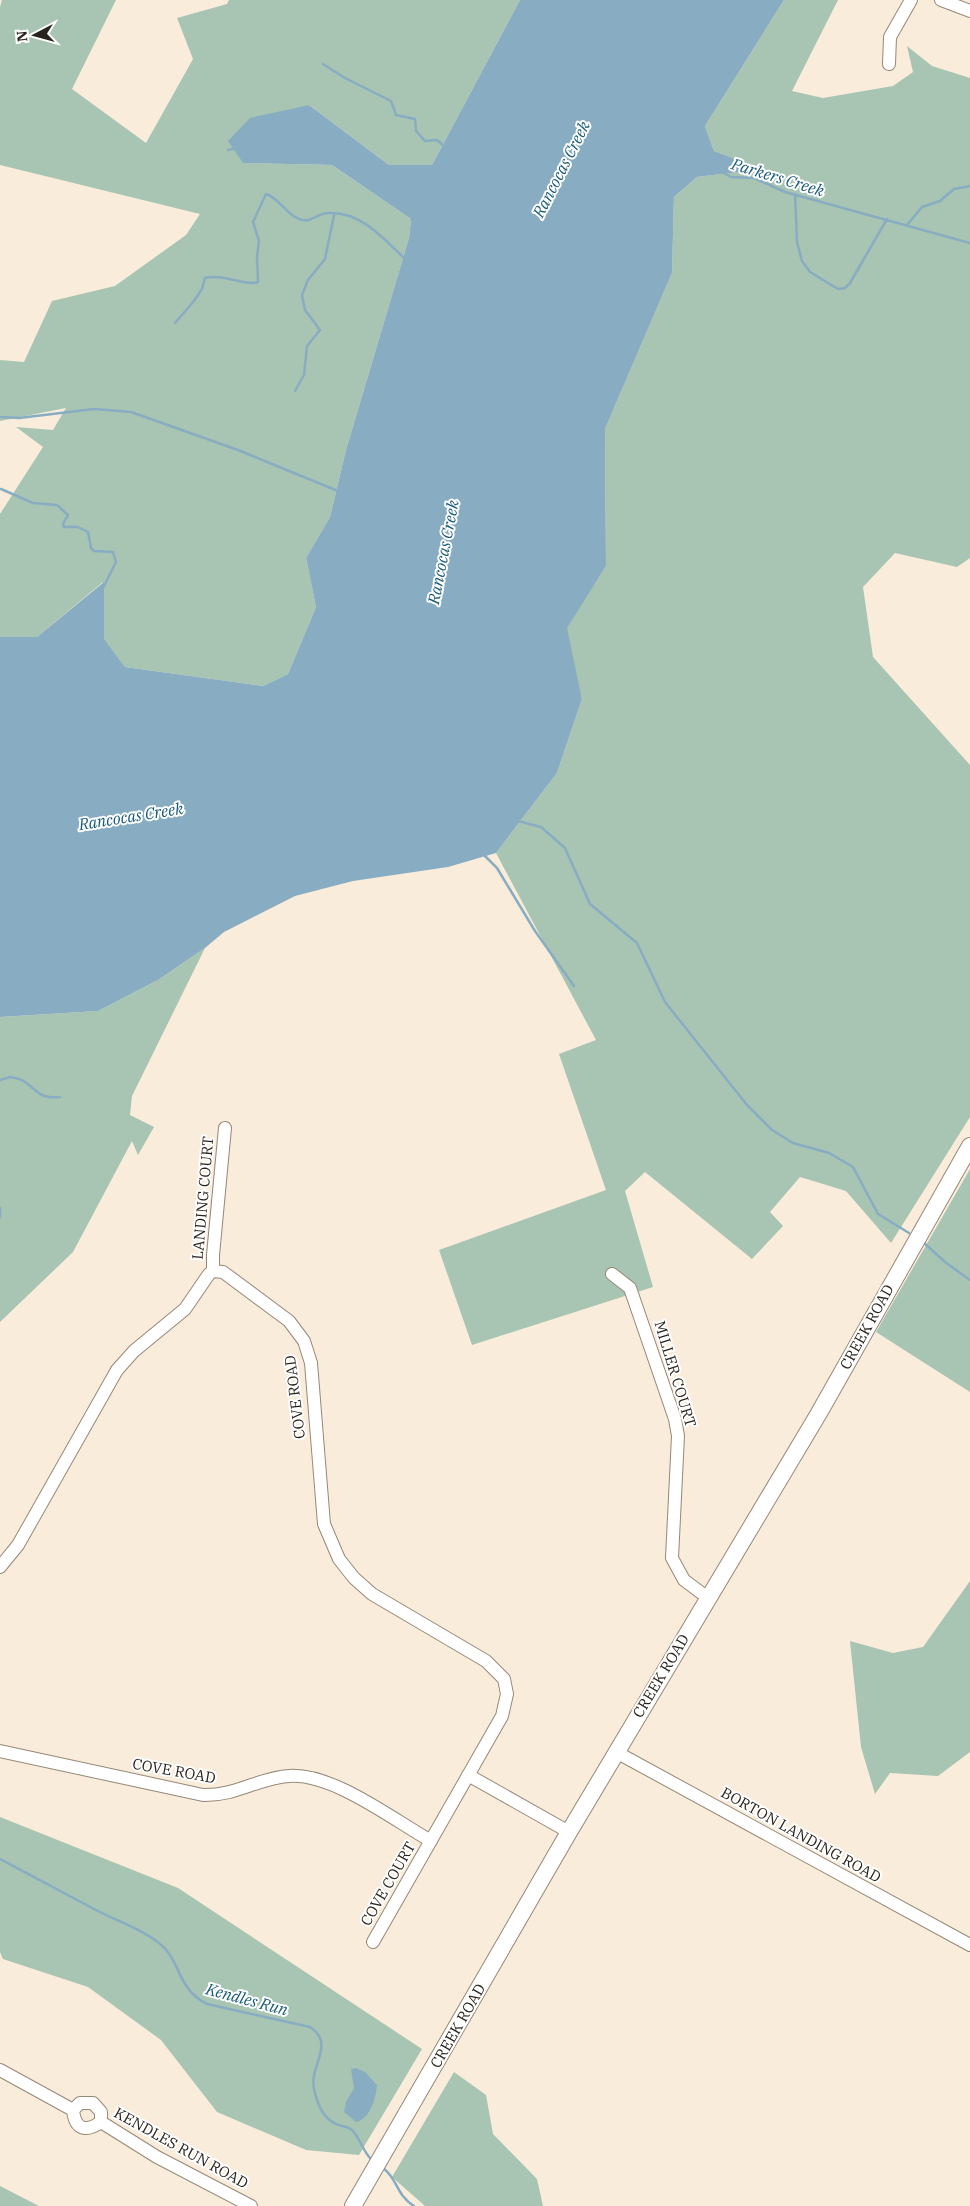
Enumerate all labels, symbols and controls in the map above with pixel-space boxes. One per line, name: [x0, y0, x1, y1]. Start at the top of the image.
north arrow: [10, 10, 60, 60]
text: N: [13, 30, 32, 43]
water label: Rancocas Creek: [528, 117, 594, 222]
water label: Parkers Creek: [728, 153, 827, 201]
water label: Rancocas Creek: [423, 498, 463, 607]
water label: Rancocas Creek: [76, 798, 185, 834]
street label: LANDING COURT: [188, 1135, 217, 1260]
street label: CREEK ROAD: [835, 1281, 898, 1373]
street label: MILLER COURT: [650, 1318, 701, 1429]
street label: COVE ROAD: [280, 1354, 309, 1440]
street label: CREEK ROAD: [628, 1630, 693, 1721]
street label: COVE ROAD: [131, 1754, 217, 1787]
street label: BORTON LANDING ROAD: [718, 1783, 885, 1887]
street label: COVE COURT: [356, 1838, 419, 1929]
water label: Kendles Run: [203, 1978, 290, 2020]
street label: CREEK ROAD: [426, 1980, 489, 2071]
street label: KENDLES RUN ROAD: [111, 2103, 252, 2192]

